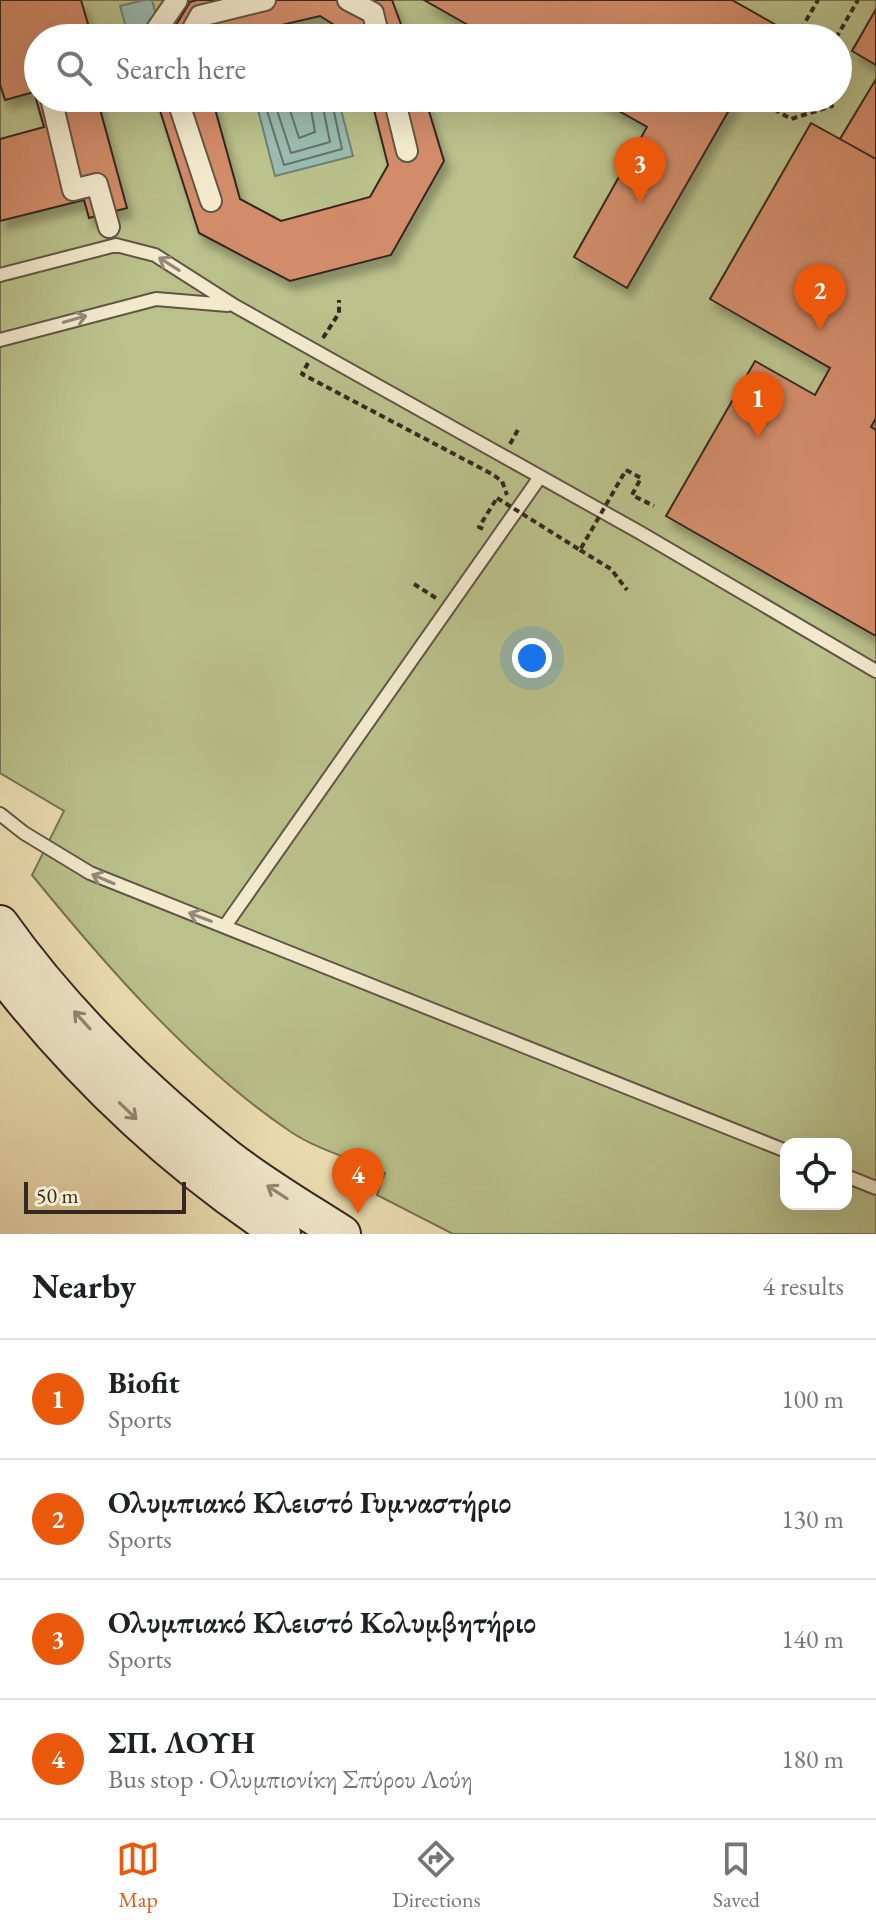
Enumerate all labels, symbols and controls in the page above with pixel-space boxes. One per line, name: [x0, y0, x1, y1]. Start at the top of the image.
search box: [24, 24, 852, 112]
icon: search: [52, 46, 96, 90]
text: Search here: [116, 49, 246, 88]
pin: 3: [614, 137, 666, 203]
one-way arrow: [158, 256, 181, 272]
pin: 2: [794, 264, 846, 330]
one-way arrow: [62, 311, 88, 326]
pin: 1: [732, 372, 784, 438]
your location: [512, 638, 552, 678]
one-way arrow: [91, 870, 116, 885]
one-way arrow: [188, 908, 213, 923]
one-way arrow: [74, 1011, 92, 1031]
one-way arrow: [118, 1101, 137, 1120]
map controls: [780, 1138, 852, 1210]
button: locate: [780, 1138, 852, 1210]
pin: 4: [332, 1148, 384, 1214]
scale bar: [24, 1178, 186, 1214]
text: 50 m: [36, 1181, 79, 1210]
one-way arrow: [266, 1184, 288, 1200]
text: Nearby: [32, 1264, 136, 1308]
text: 4 results: [763, 1269, 844, 1303]
text: Biofit: [108, 1363, 180, 1402]
text: 1: [51, 1382, 65, 1416]
text: 100 m: [781, 1382, 844, 1416]
text: Sports: [108, 1402, 172, 1436]
text: Ολυμπιακό Κλειστό Γυμναστήριο: [108, 1483, 511, 1522]
text: 2: [51, 1502, 65, 1536]
text: 130 m: [781, 1502, 844, 1536]
text: Sports: [108, 1522, 172, 1556]
text: Ολυμπιακό Κλειστό Κολυμβητήριο: [108, 1603, 536, 1642]
text: 3: [51, 1622, 65, 1656]
text: 140 m: [781, 1622, 844, 1656]
text: Sports: [108, 1642, 172, 1676]
text: ΣΠ. ΛΟΥΗ: [108, 1723, 255, 1762]
text: 4: [51, 1742, 65, 1776]
text: 180 m: [781, 1742, 844, 1776]
text: Bus stop · Ολυμπιονίκη Σπύρου Λούη: [108, 1762, 473, 1796]
tab: Map: [116, 1837, 160, 1914]
tab: Directions: [392, 1837, 481, 1914]
tab: Saved: [713, 1837, 760, 1914]

